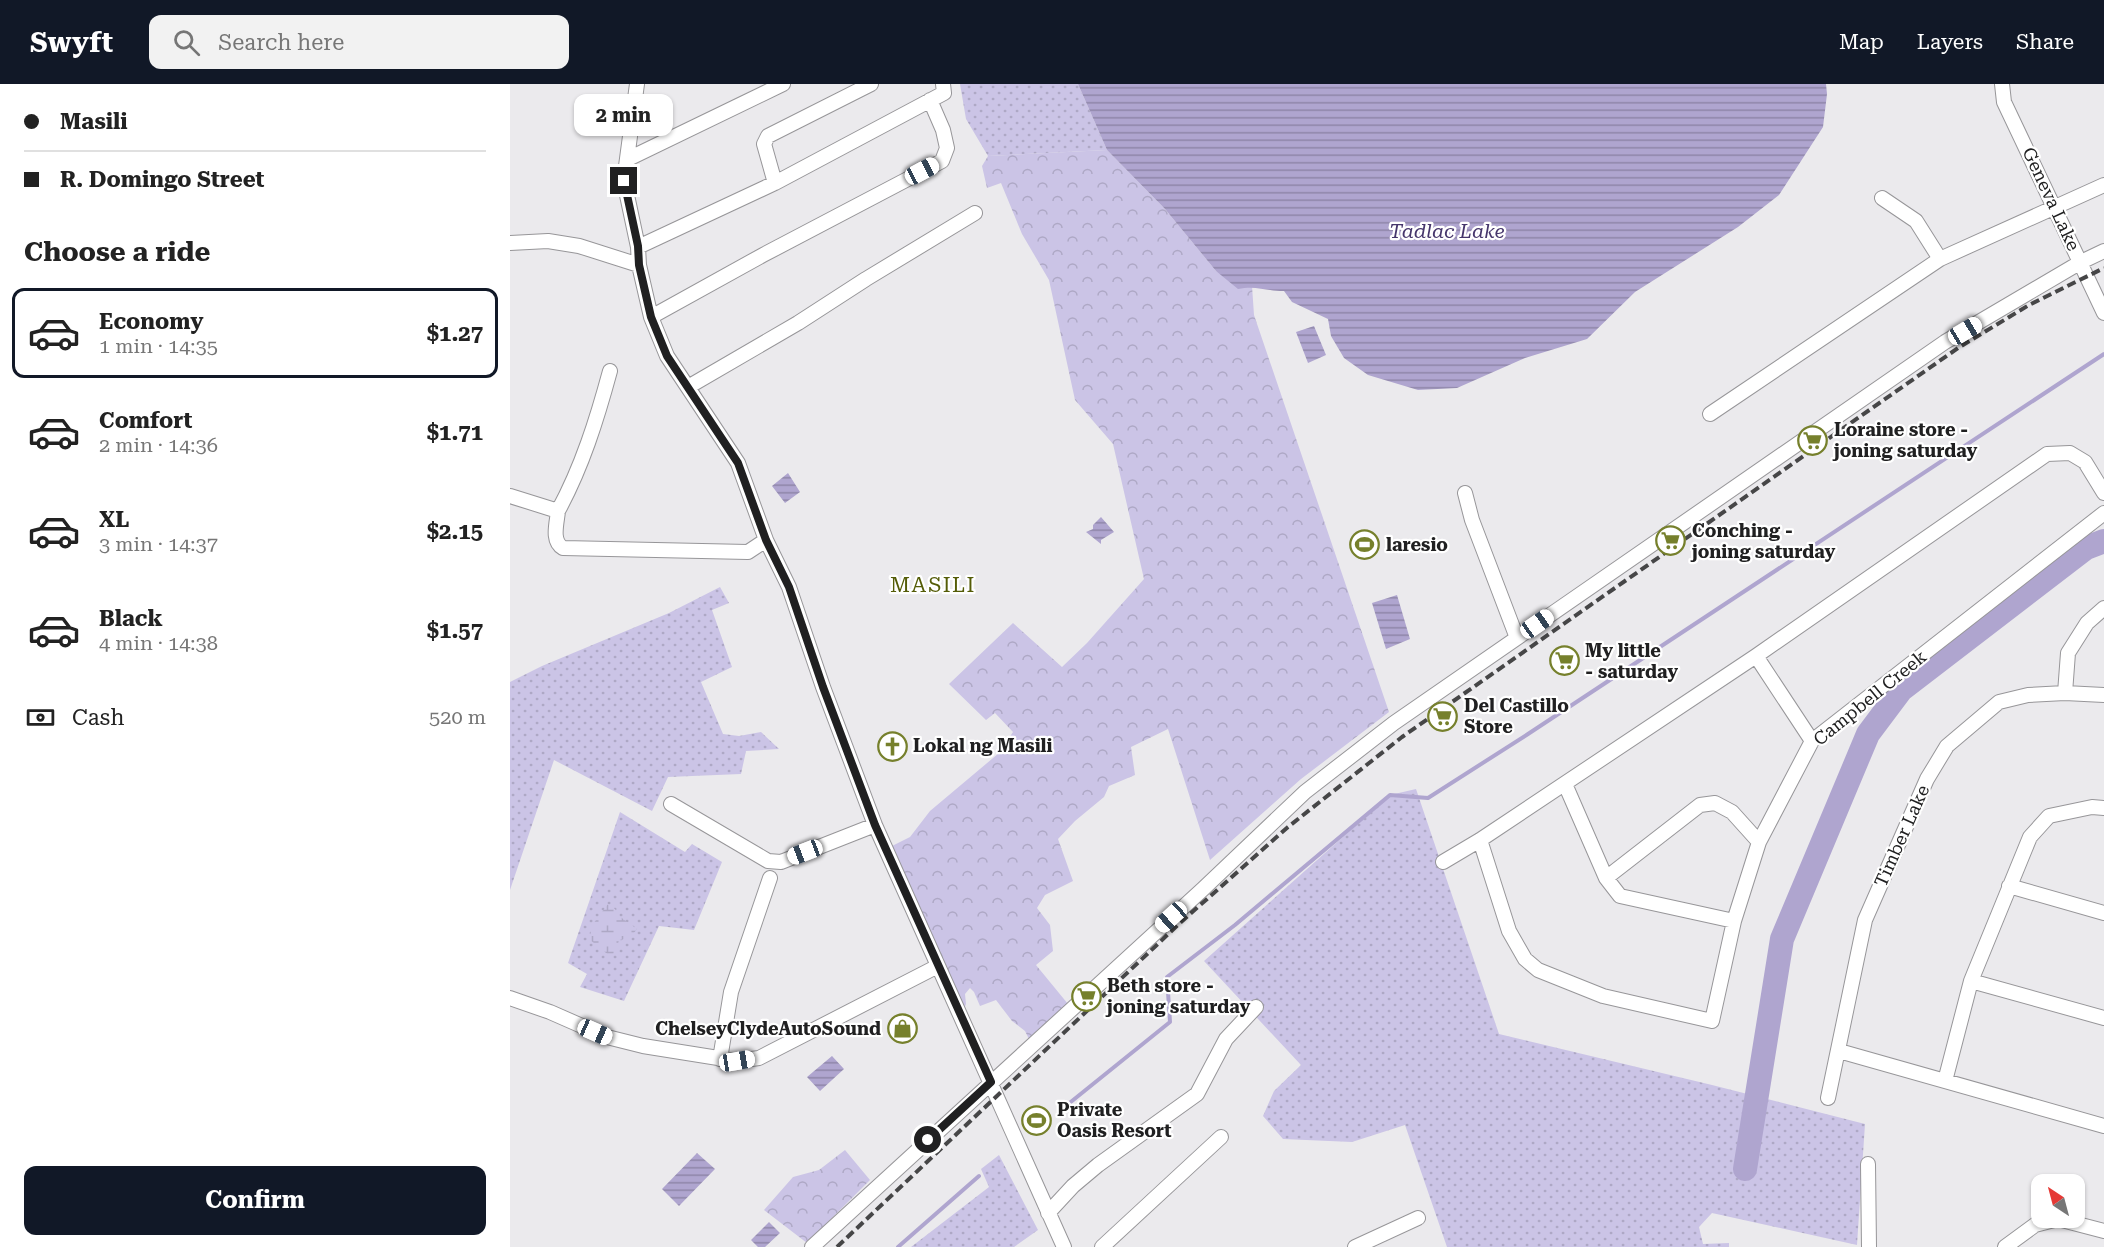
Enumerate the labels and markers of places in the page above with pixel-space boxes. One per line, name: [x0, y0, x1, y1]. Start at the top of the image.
place label: Loraine store - joning saturday: [1832, 419, 1977, 461]
supermarket icon: Loraine store - joning saturday: [1797, 424, 1829, 456]
place label: Conching - joning saturday: [1690, 520, 1835, 562]
supermarket icon: Conching - joning saturday: [1655, 525, 1687, 557]
sports icon: laresio: [1349, 529, 1381, 561]
place label: laresio: [1386, 534, 1448, 555]
place label: My little - saturday: [1585, 640, 1678, 682]
supermarket icon: My little - saturday: [1548, 645, 1580, 677]
place label: Del Castillo Store: [1464, 695, 1569, 737]
supermarket icon: Del Castillo Store: [1427, 700, 1459, 732]
church icon: Lokal ng Masili: [876, 730, 908, 762]
place label: Lokal ng Masili: [913, 735, 1053, 756]
place label: Beth store - joning saturday: [1105, 975, 1250, 1017]
supermarket icon: Beth store - joning saturday: [1070, 980, 1102, 1012]
shop icon: ChelseyClydeAutoSound: [886, 1013, 918, 1045]
place label: ChelseyClydeAutoSound: [655, 1018, 881, 1039]
place label: Private Oasis Resort: [1057, 1099, 1171, 1141]
sports icon: Private Oasis Resort: [1020, 1104, 1052, 1136]

